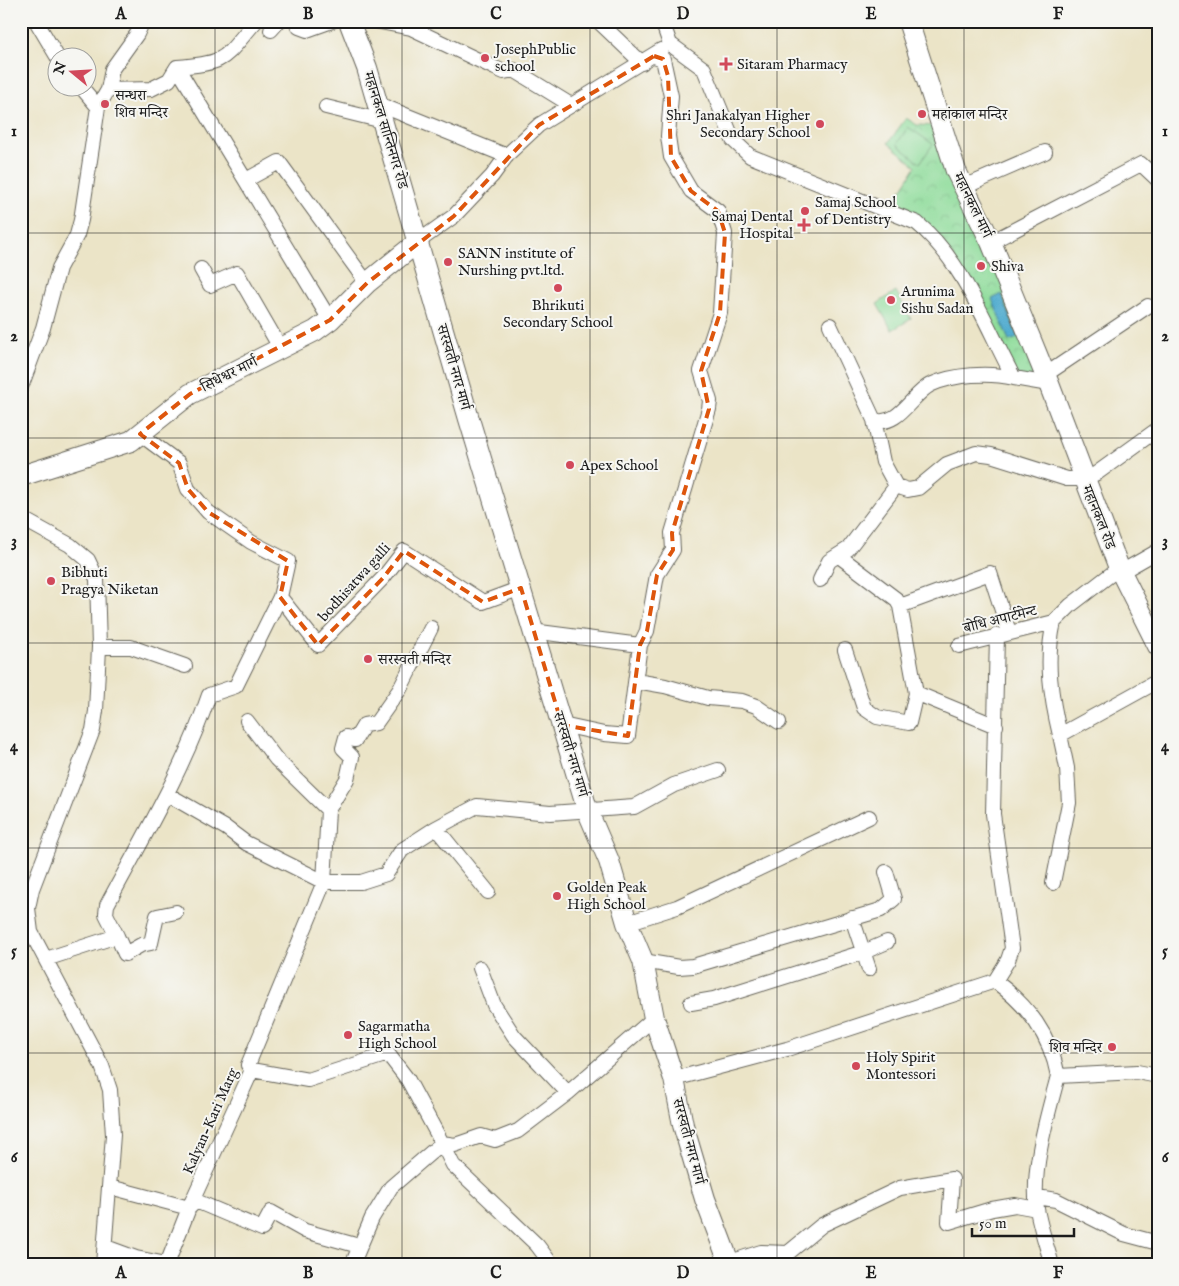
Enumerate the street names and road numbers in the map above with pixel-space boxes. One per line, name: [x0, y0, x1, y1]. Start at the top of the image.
street label: महानकल सान्तिनगर रोड: [358, 68, 413, 192]
street label: महानकल मार्ग: [948, 168, 997, 242]
street label: सरस्वती नगर मार्ग: [432, 321, 475, 413]
street label: सिधेश्वर मार्ग: [197, 352, 262, 397]
street label: महानकल रोड: [1077, 481, 1120, 553]
street label: bodhisatwa galli: [314, 539, 395, 626]
street label: बोधि अपार्टमेन्ट: [960, 601, 1040, 638]
street label: सरस्वती नगर मार्ग: [548, 708, 593, 800]
street label: Kalyan-Kari Marg: [179, 1064, 243, 1177]
street label: सरस्वती नगर मार्ग: [668, 1095, 709, 1187]

